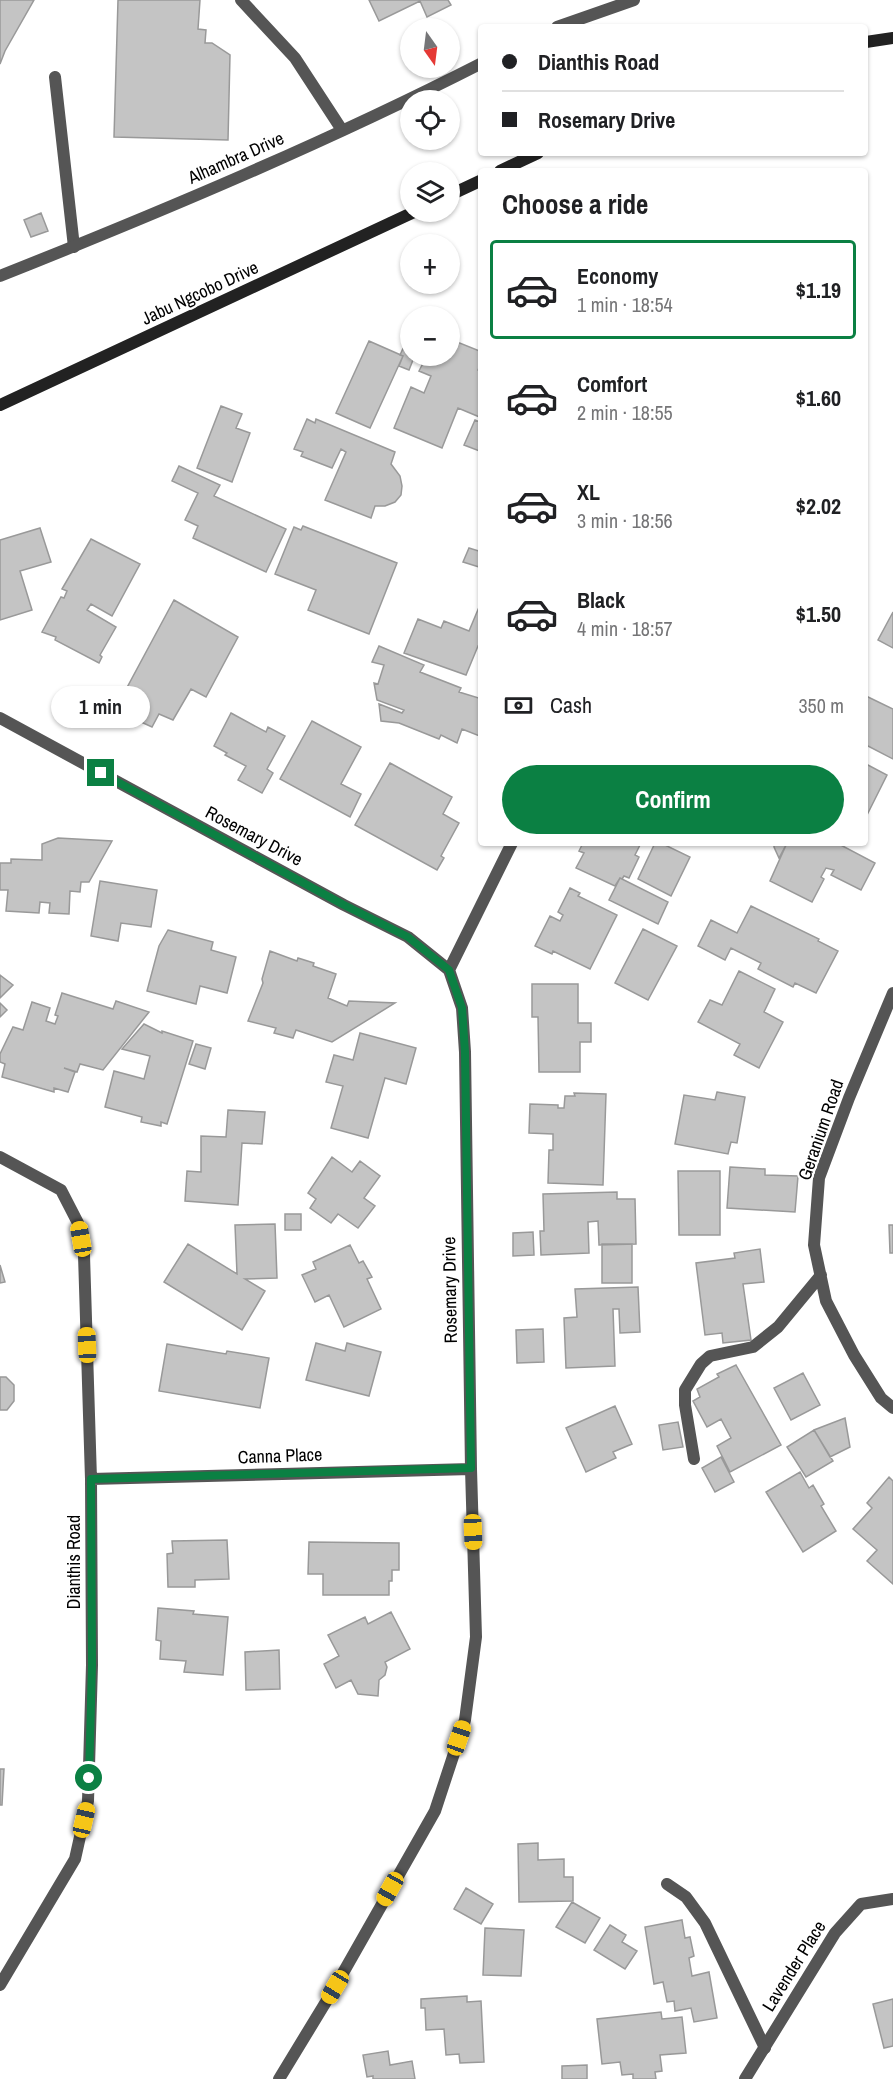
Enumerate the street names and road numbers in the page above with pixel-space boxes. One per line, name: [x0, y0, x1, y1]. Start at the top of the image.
street label: Alhambra Drive: [183, 125, 288, 190]
street label: Jabu Ngcobo Drive: [137, 255, 262, 331]
street label: Rosemary Drive: [201, 799, 307, 872]
street label: Geranium Road: [792, 1076, 849, 1184]
street label: Rosemary Drive: [436, 1236, 463, 1344]
street label: Canna Place: [237, 1442, 323, 1469]
street label: Dianthis Road: [61, 1515, 86, 1609]
street label: Lavender Place: [756, 1916, 831, 2016]

